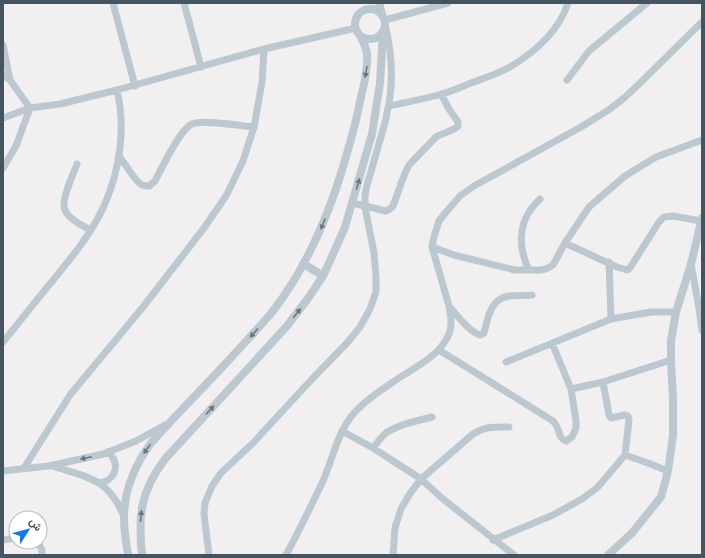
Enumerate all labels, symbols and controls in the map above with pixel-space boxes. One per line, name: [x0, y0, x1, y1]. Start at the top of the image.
one-way arrow: [363, 66, 369, 78]
one-way arrow: [355, 177, 361, 189]
one-way arrow: [319, 218, 325, 230]
one-way arrow: [293, 308, 301, 319]
one-way arrow: [249, 328, 258, 338]
one-way arrow: [205, 405, 214, 414]
one-way arrow: [143, 444, 151, 455]
one-way arrow: [80, 455, 92, 461]
north arrow: [8, 510, 48, 550]
one-way arrow: [138, 510, 144, 522]
text: ش: [27, 515, 46, 534]

